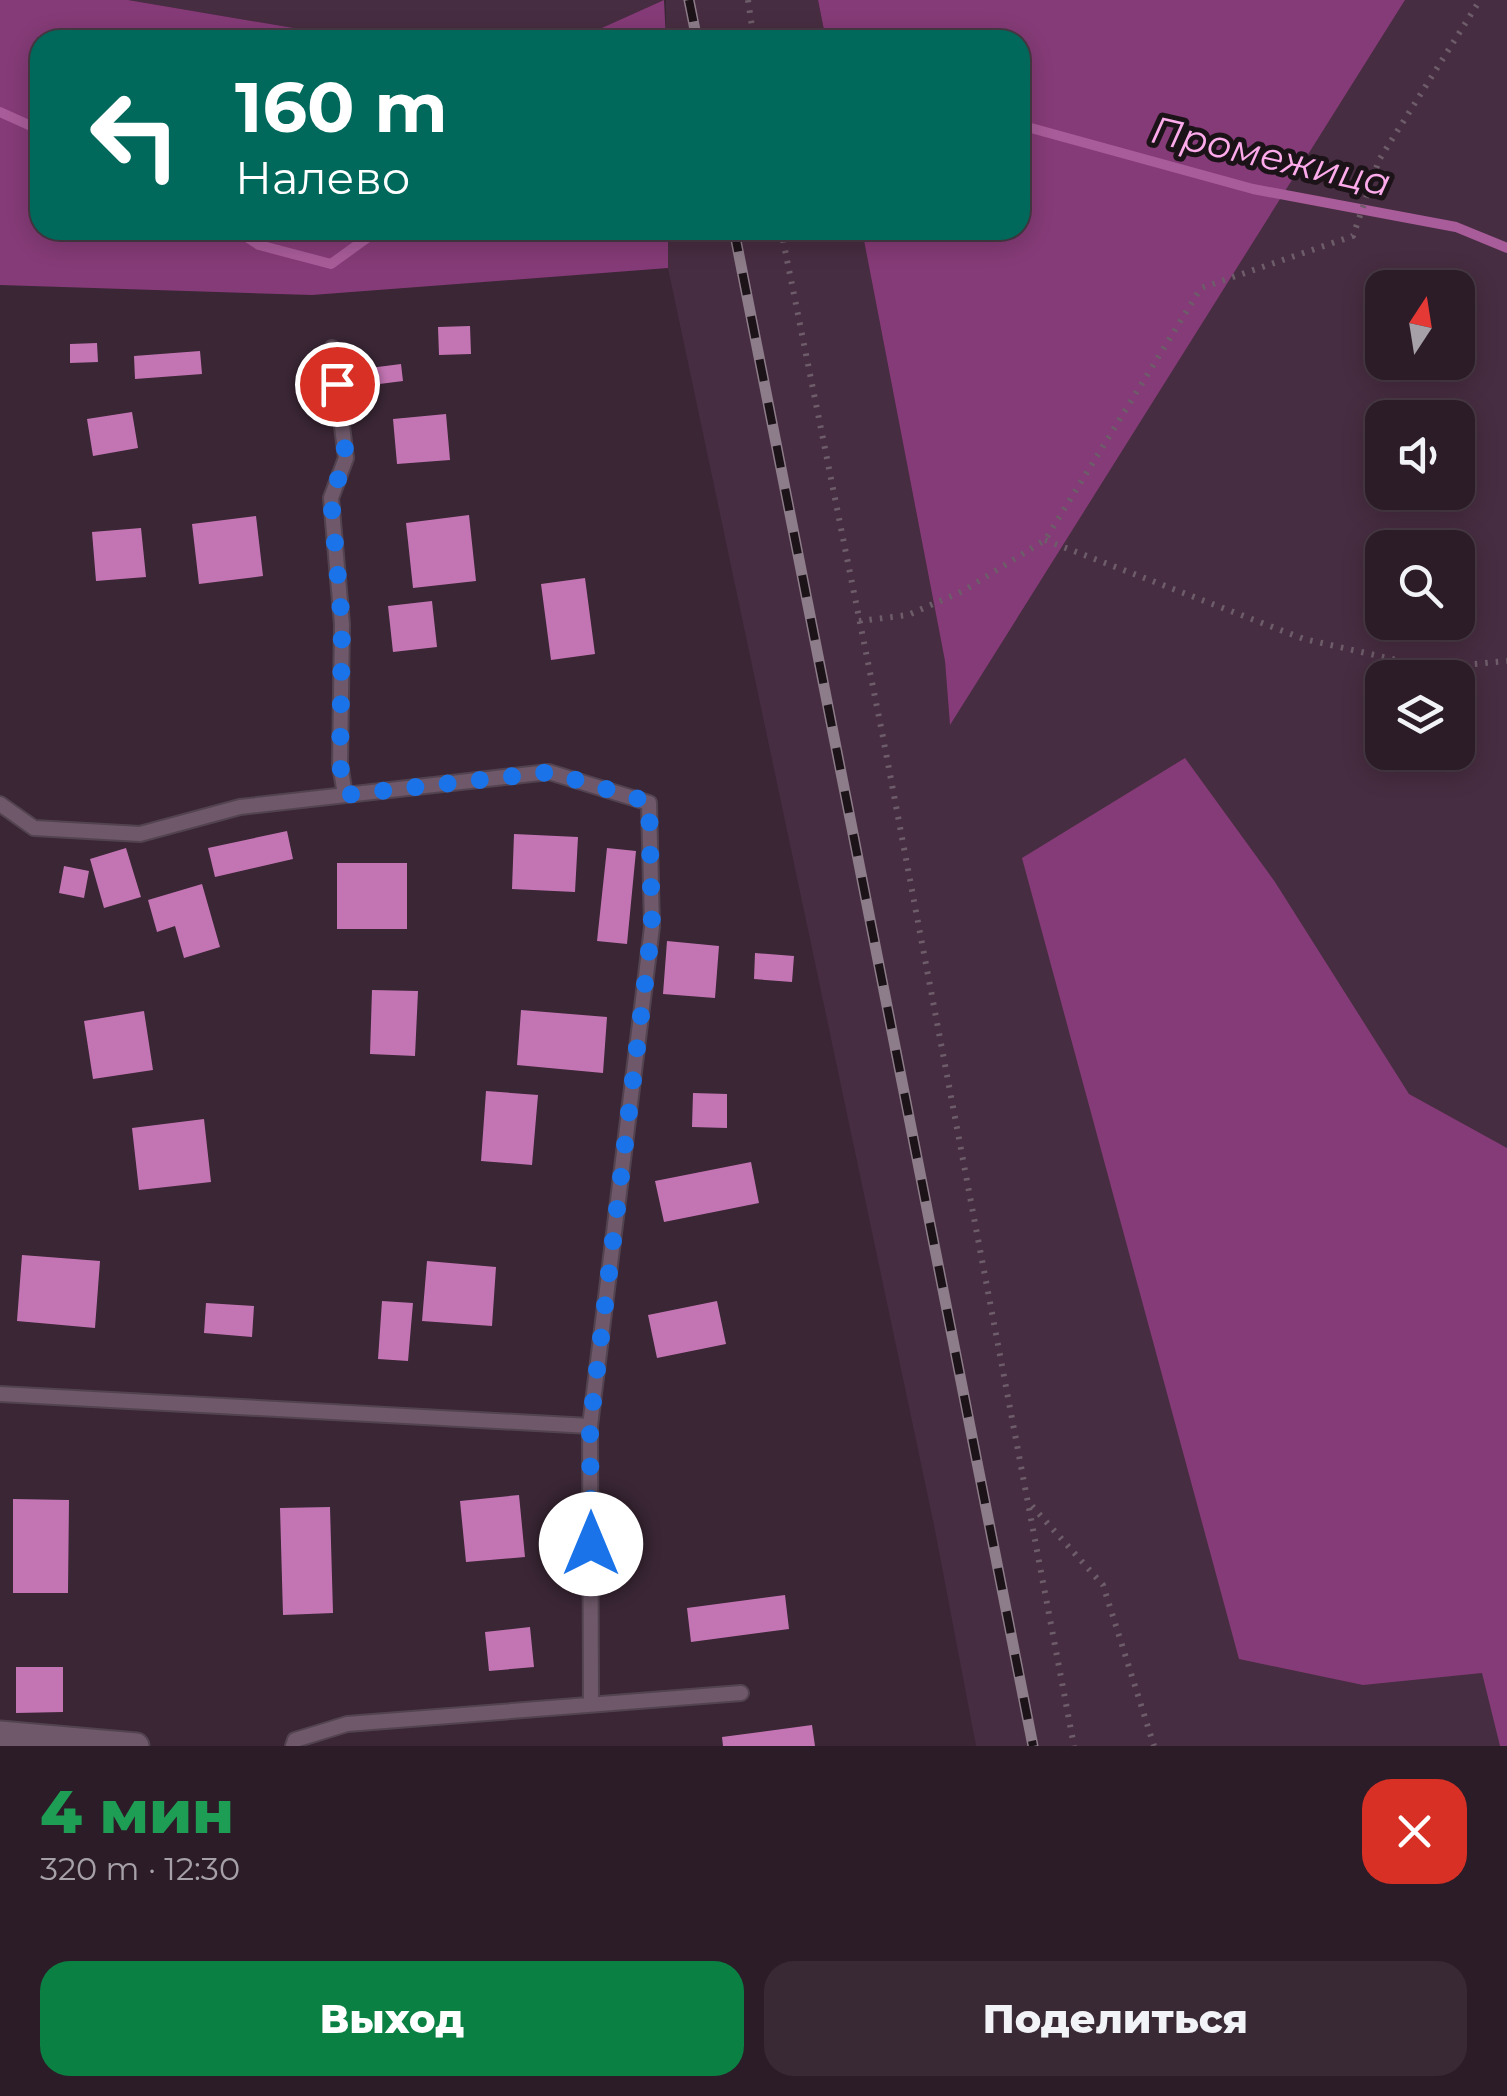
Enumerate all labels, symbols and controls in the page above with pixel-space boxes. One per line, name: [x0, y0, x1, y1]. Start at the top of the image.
text: 160 m: [235, 64, 448, 150]
icon: left: [70, 70, 200, 200]
water label: Промежица: [1147, 106, 1395, 206]
text: Налево: [235, 150, 410, 205]
north arrow: [1365, 270, 1475, 380]
map controls: [1365, 270, 1475, 770]
pin: [295, 342, 380, 427]
icon: arrive: [310, 357, 365, 412]
button: sound: [1365, 400, 1475, 510]
button: search: [1365, 530, 1475, 640]
button: layers: [1365, 660, 1475, 770]
position arrow: [539, 1492, 643, 1596]
text: 4 мин: [40, 1775, 234, 1848]
button: close: [1362, 1779, 1467, 1884]
text: 320 m · 12:30: [40, 1849, 240, 1888]
button: Выход: [40, 1961, 744, 2076]
button: Поделиться: [764, 1961, 1467, 2076]

